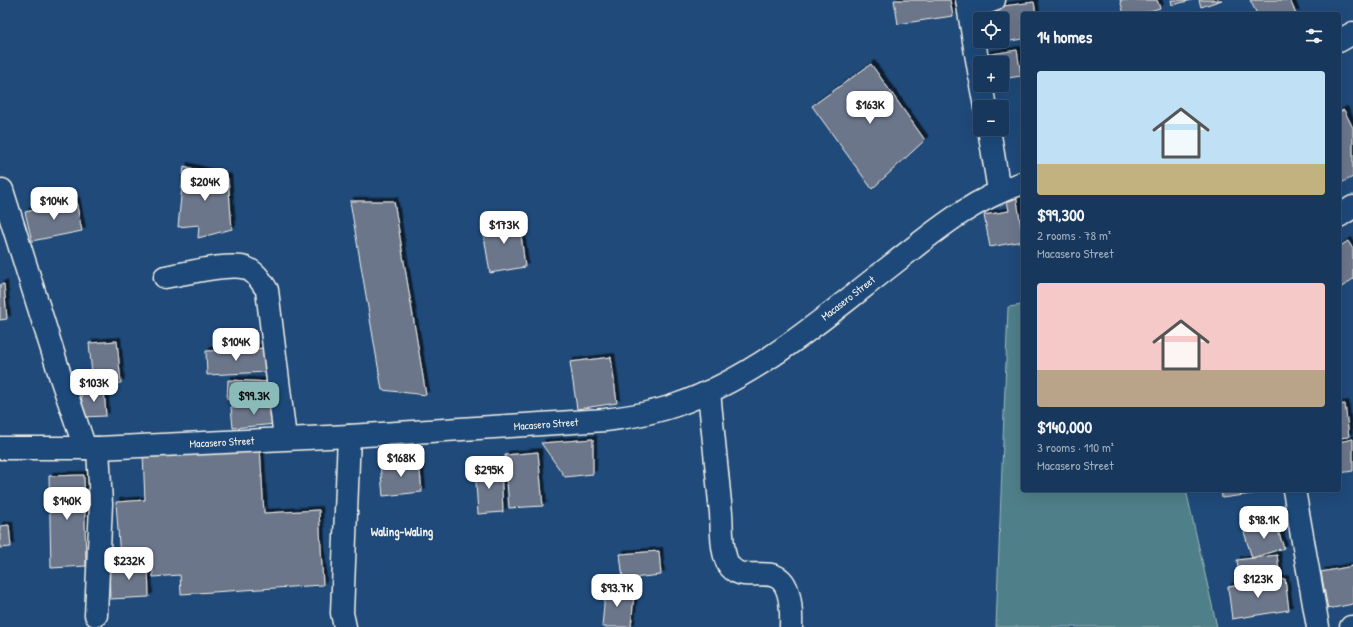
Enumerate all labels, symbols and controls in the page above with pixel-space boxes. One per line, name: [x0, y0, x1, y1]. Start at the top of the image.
map controls: [973, 12, 1009, 136]
button: locate: [973, 12, 1009, 48]
text: 14 homes: [1037, 25, 1092, 48]
icon: filters: [1303, 25, 1325, 47]
button: +: [973, 56, 1009, 92]
pin: $163K: [842, 91, 898, 125]
text: $163K: [855, 95, 885, 113]
icon: home: [1145, 97, 1217, 169]
button: −: [973, 100, 1009, 136]
pin: $204K: [177, 168, 233, 202]
text: $204K: [190, 172, 220, 190]
pin: $104K: [26, 187, 82, 221]
text: $104K: [40, 191, 68, 209]
text: $99,300: [1037, 203, 1084, 226]
pin: $173K: [476, 211, 532, 245]
text: $173K: [489, 215, 519, 233]
text: 2 rooms · 78 m²: [1037, 226, 1111, 244]
text: Macasero Street: [1037, 244, 1114, 262]
street label: Macasero Street: [818, 272, 878, 323]
icon: home: [1145, 309, 1217, 381]
pin: $104K: [208, 328, 264, 362]
text: $104K: [222, 332, 250, 350]
pin: $103K: [66, 369, 122, 403]
text: $103K: [79, 373, 109, 391]
pin: $99.3K: [221, 382, 287, 416]
text: $99.3K: [238, 386, 270, 404]
street label: Macasero Street: [513, 415, 579, 433]
text: $140,000: [1037, 415, 1092, 438]
street label: Macasero Street: [189, 433, 255, 451]
text: 3 rooms · 110 m²: [1037, 438, 1114, 456]
pin: $168K: [373, 444, 429, 478]
text: $168K: [387, 448, 415, 466]
pin: $295K: [461, 456, 517, 490]
text: Macasero Street: [1037, 456, 1114, 474]
text: $295K: [474, 460, 504, 478]
pin: $140K: [39, 487, 95, 521]
text: $140K: [53, 491, 81, 509]
pin: $98.1K: [1231, 506, 1297, 540]
text: $98.1K: [1248, 510, 1280, 528]
district label: Waling-Waling: [371, 523, 434, 541]
pin: $232K: [101, 547, 157, 581]
text: $232K: [113, 551, 145, 569]
pin: $123K: [1230, 565, 1286, 599]
text: $123K: [1243, 569, 1273, 587]
pin: $93.7K: [584, 574, 650, 608]
text: $93.7K: [600, 578, 634, 596]

